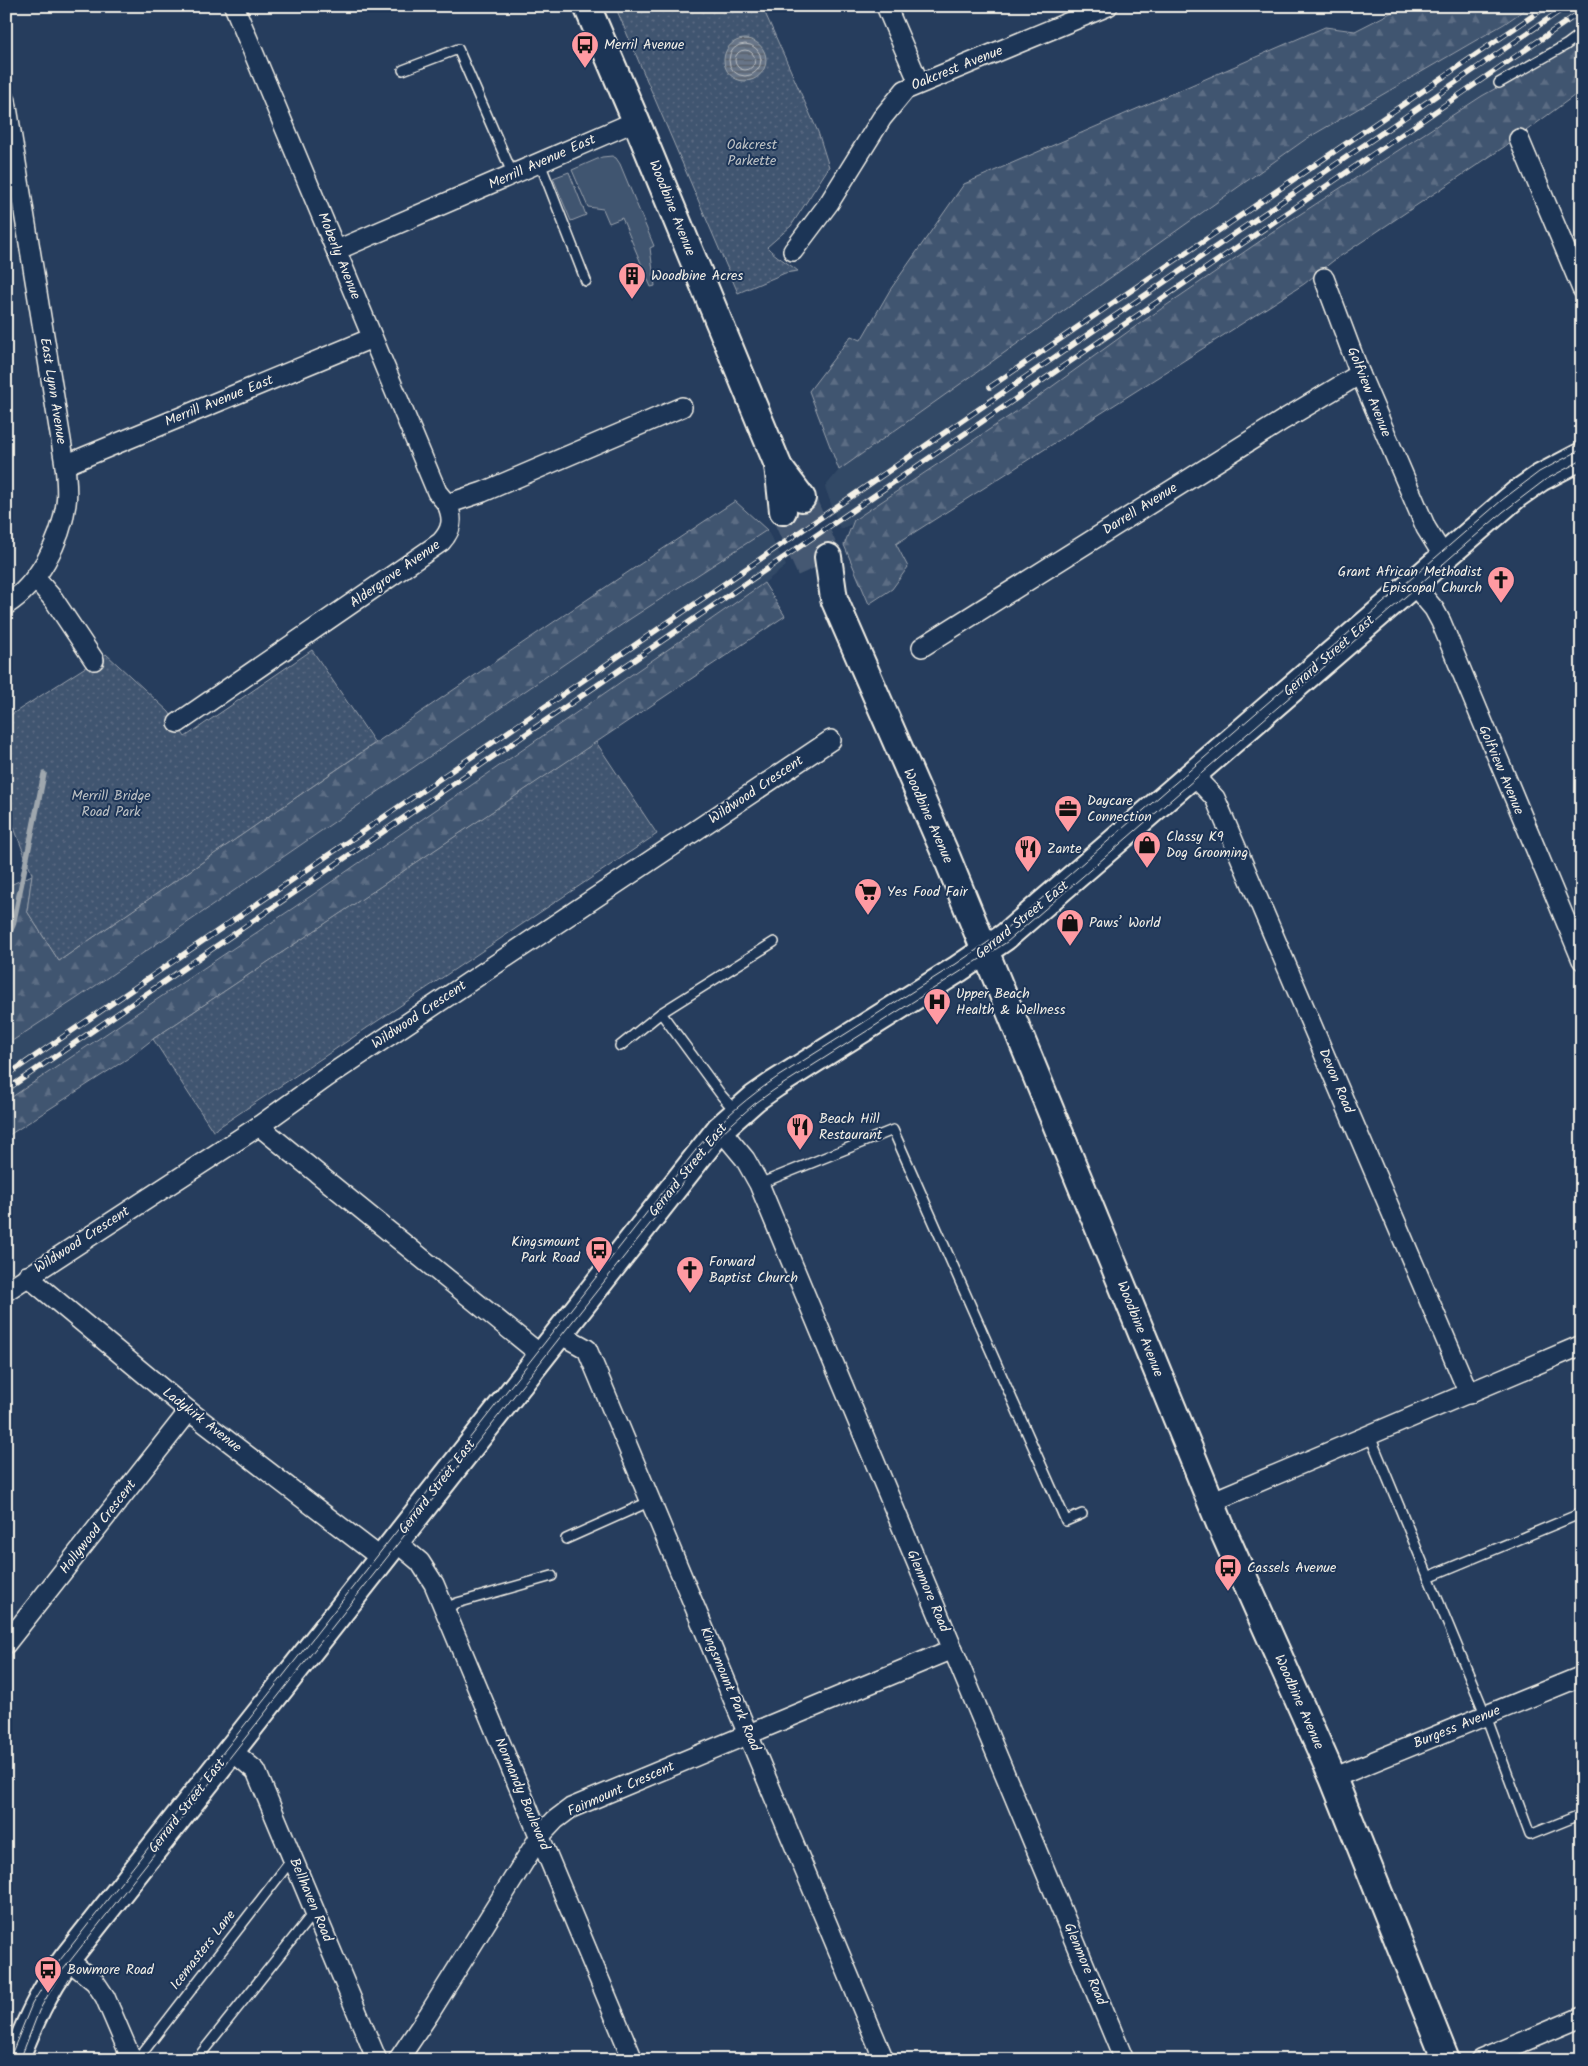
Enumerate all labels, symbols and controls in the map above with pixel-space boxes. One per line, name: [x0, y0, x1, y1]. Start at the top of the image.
bus stop icon: Merril Avenue: [570, 30, 600, 69]
place label: Merril Avenue: [604, 34, 685, 56]
street label: Oakcrest Avenue: [908, 39, 1007, 96]
street label: Merrill Avenue East: [485, 128, 600, 196]
park label: Oakcrest Parkette: [727, 134, 778, 172]
street label: Woodbine Avenue: [643, 157, 702, 260]
street label: Moberly Avenue: [311, 209, 367, 304]
building icon: Woodbine Acres: [617, 261, 647, 300]
place label: Woodbine Acres: [651, 265, 743, 287]
street label: East Lynn Avenue: [34, 336, 72, 447]
street label: Golfview Avenue: [1341, 344, 1397, 441]
street label: Merrill Avenue East: [161, 369, 277, 433]
street label: Darrell Avenue: [1098, 477, 1182, 541]
street label: Aldergrove Avenue: [345, 534, 446, 614]
place label: Grant African Methodist Episcopal Church: [1338, 561, 1483, 599]
church icon: Grant African Methodist Episcopal Church: [1486, 565, 1516, 604]
street label: Gerrard Street East: [1278, 610, 1380, 702]
street label: Golfview Avenue: [1472, 722, 1530, 819]
street label: Wildwood Crescent: [704, 750, 808, 830]
street label: Woodbine Avenue: [897, 765, 959, 868]
park label: Merrill Bridge Road Park: [71, 785, 151, 823]
place label: Daycare Connection: [1087, 790, 1152, 828]
office icon: Daycare Connection: [1053, 794, 1083, 833]
place label: Classy K9 Dog Grooming: [1166, 826, 1248, 864]
shop icon: Classy K9 Dog Grooming: [1132, 830, 1162, 869]
restaurant icon: Zante: [1013, 834, 1043, 873]
place label: Zante: [1047, 838, 1082, 860]
street label: Gerrard Street East: [970, 875, 1074, 965]
supermarket icon: Yes Food Fair: [853, 877, 883, 916]
place label: Yes Food Fair: [887, 881, 969, 903]
shop icon: Paws’ World: [1055, 908, 1085, 947]
place label: Paws’ World: [1089, 912, 1162, 934]
street label: Wildwood Crescent: [367, 975, 471, 1055]
place label: Upper Beach Health & Wellness: [956, 983, 1066, 1021]
hospital icon: Upper Beach Health & Wellness: [922, 987, 952, 1026]
street label: Devon Road: [1312, 1045, 1360, 1118]
place label: Beach Hill Restaurant: [819, 1108, 883, 1146]
restaurant icon: Beach Hill Restaurant: [785, 1112, 815, 1151]
street label: Gerrard Street East: [643, 1118, 733, 1222]
street label: Wildwood Crescent: [30, 1200, 135, 1279]
place label: Kingsmount Park Road: [511, 1231, 581, 1269]
bus stop icon: Kingsmount Park Road: [584, 1235, 614, 1274]
place label: Forward Baptist Church: [709, 1251, 798, 1289]
church icon: Forward Baptist Church: [675, 1255, 705, 1294]
street label: Woodbine Avenue: [1111, 1278, 1170, 1381]
street label: Ladykirk Avenue: [158, 1382, 247, 1459]
street label: Gerrard Street East: [393, 1434, 481, 1539]
street label: Hollywood Crescent: [54, 1475, 142, 1579]
street label: Glenmore Road: [901, 1546, 956, 1637]
bus stop icon: Cassels Avenue: [1213, 1553, 1243, 1592]
place label: Cassels Avenue: [1247, 1557, 1337, 1579]
street label: Kingsmount Park Road: [694, 1623, 767, 1756]
street label: Woodbine Avenue: [1268, 1651, 1330, 1754]
street label: Burgess Avenue: [1410, 1699, 1504, 1754]
street label: Normandy Boulevard: [488, 1734, 556, 1855]
street label: Gerrard Street East: [143, 1753, 231, 1858]
street label: Fairmount Crescent: [564, 1755, 679, 1822]
street label: Bellhaven Road: [283, 1855, 339, 1946]
street label: Icemasters Lane: [165, 1905, 242, 1995]
street label: Glenmore Road: [1058, 1919, 1113, 2010]
bus stop icon: Bowmore Road: [33, 1955, 63, 1994]
place label: Bowmore Road: [67, 1959, 155, 1981]

